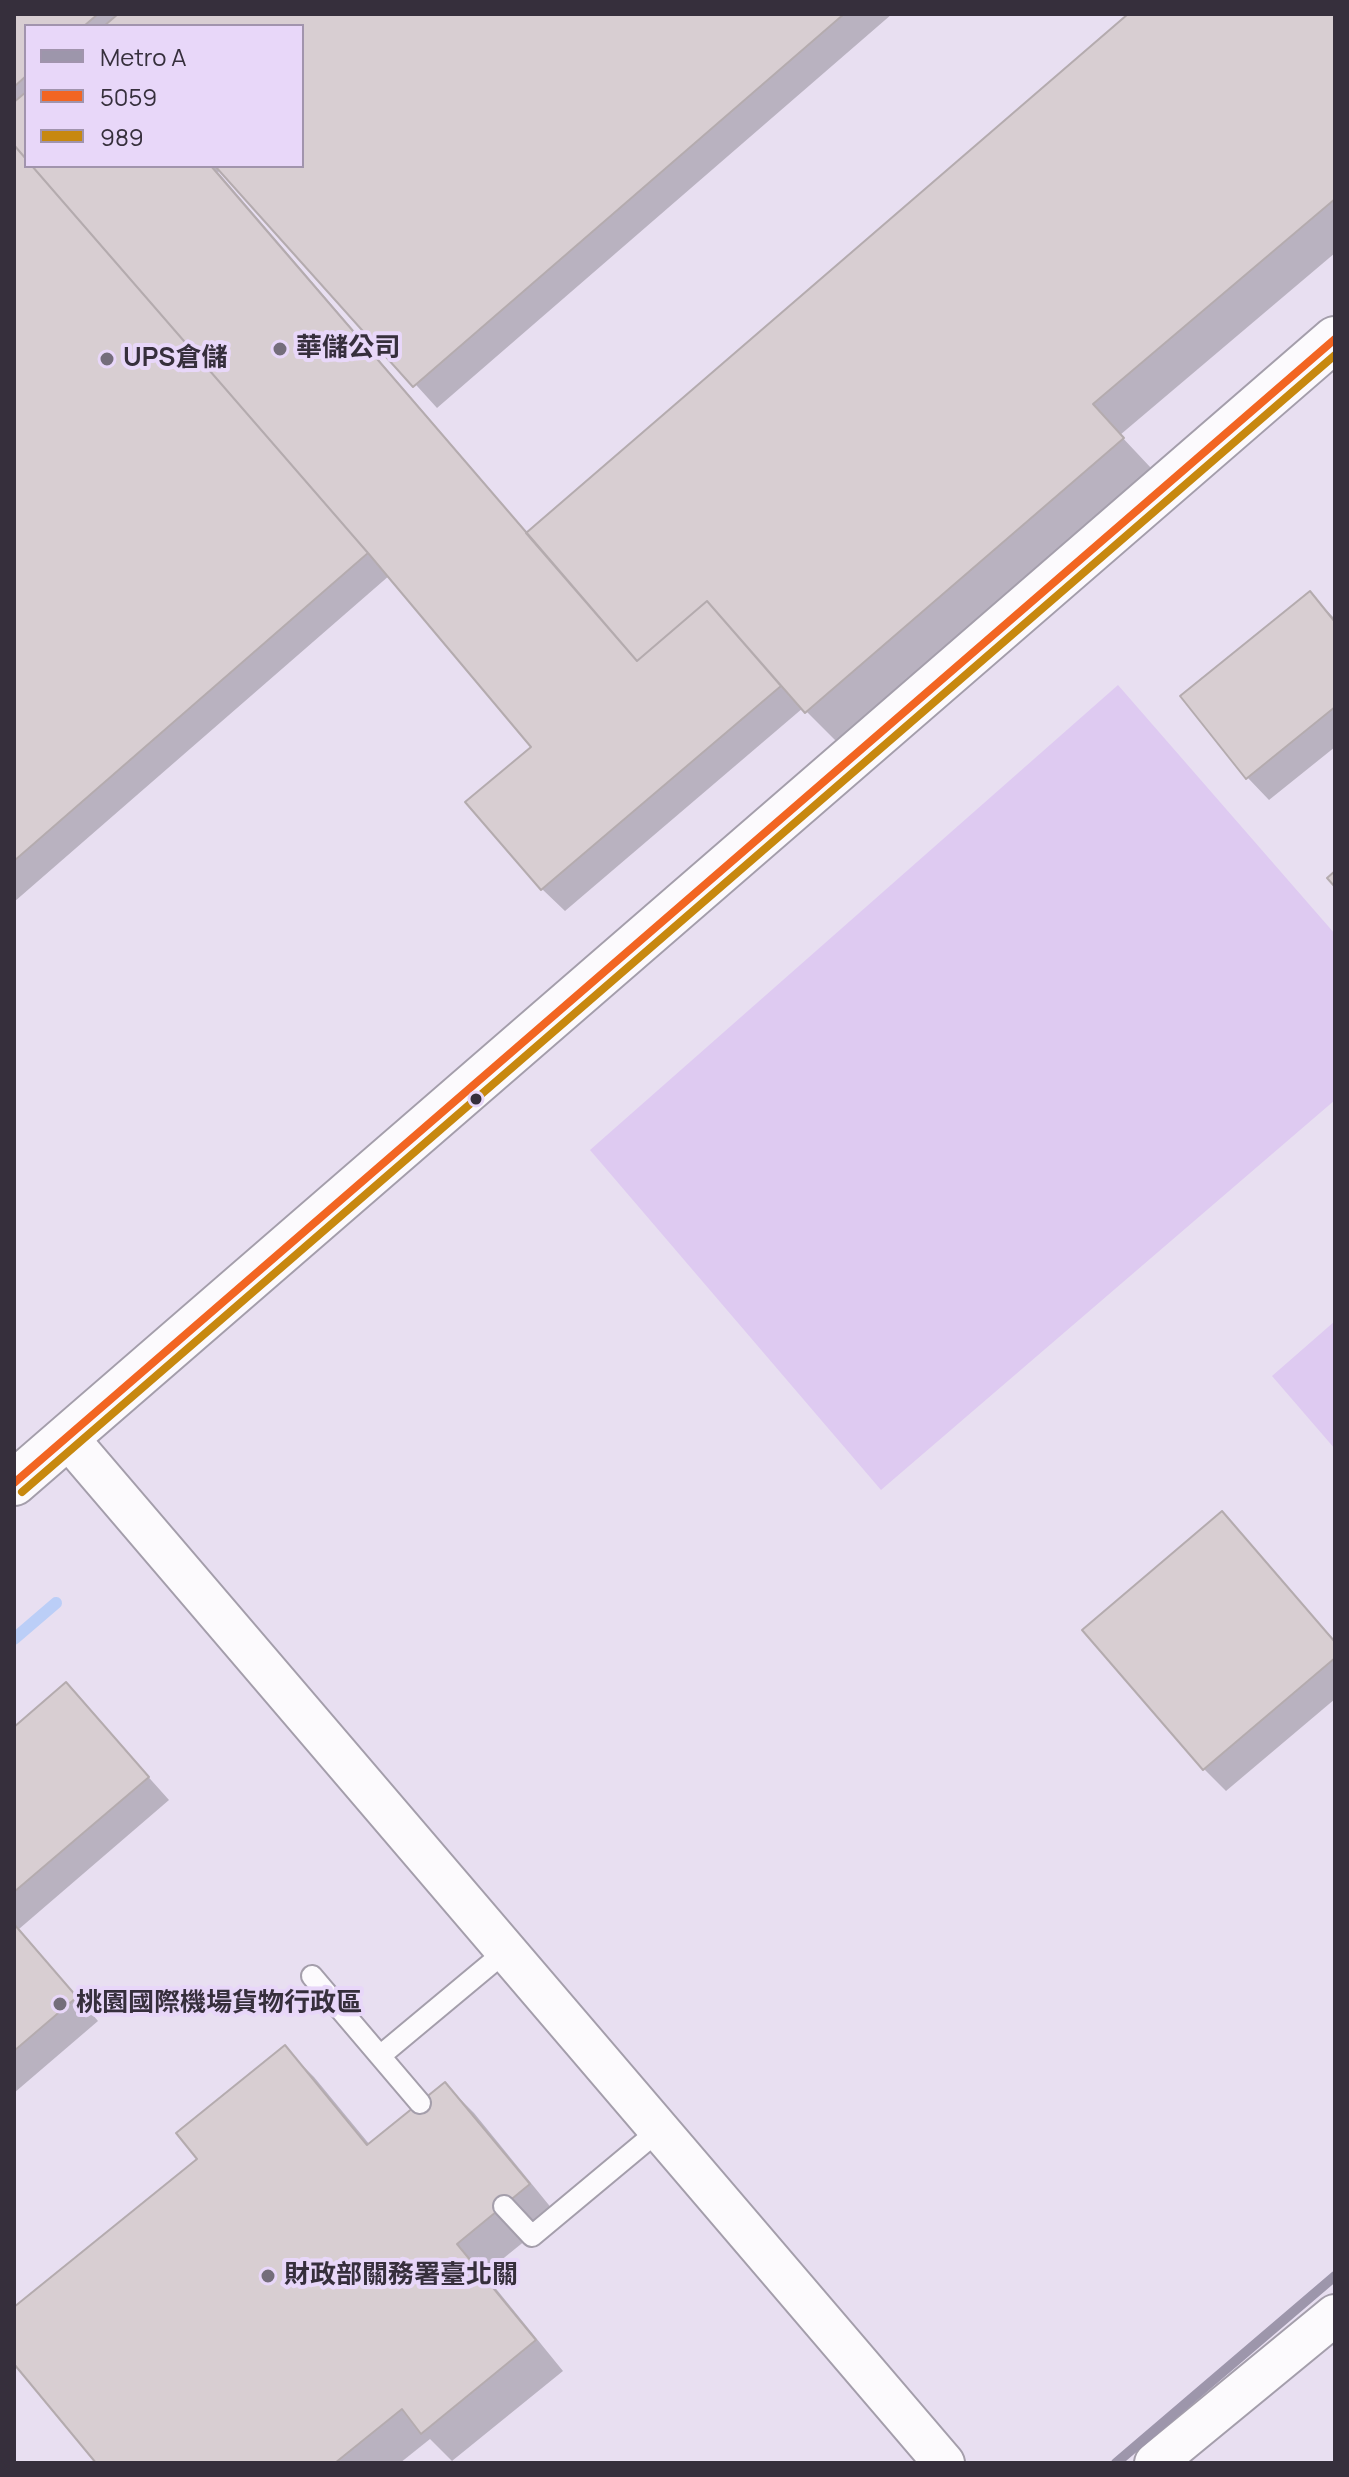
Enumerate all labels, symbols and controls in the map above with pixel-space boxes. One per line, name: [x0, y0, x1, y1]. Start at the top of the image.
legend: [24, 24, 304, 168]
text: Metro A: [100, 40, 186, 73]
text: 5059: [100, 80, 157, 113]
text: 989: [100, 120, 144, 153]
place label: 華儲公司: [296, 333, 400, 365]
marker: 華儲公司: [271, 340, 289, 358]
place label: UPS倉儲: [123, 343, 227, 375]
marker: UPS倉儲: [98, 350, 116, 368]
unlabelled marker: [468, 1091, 484, 1107]
place label: 桃園國際機場貨物行政區: [76, 1988, 362, 2020]
marker: 桃園國際機場貨物行政區: [51, 1995, 69, 2013]
place label: 財政部關務署臺北關: [284, 2260, 518, 2292]
marker: 財政部關務署臺北關: [259, 2267, 277, 2285]

